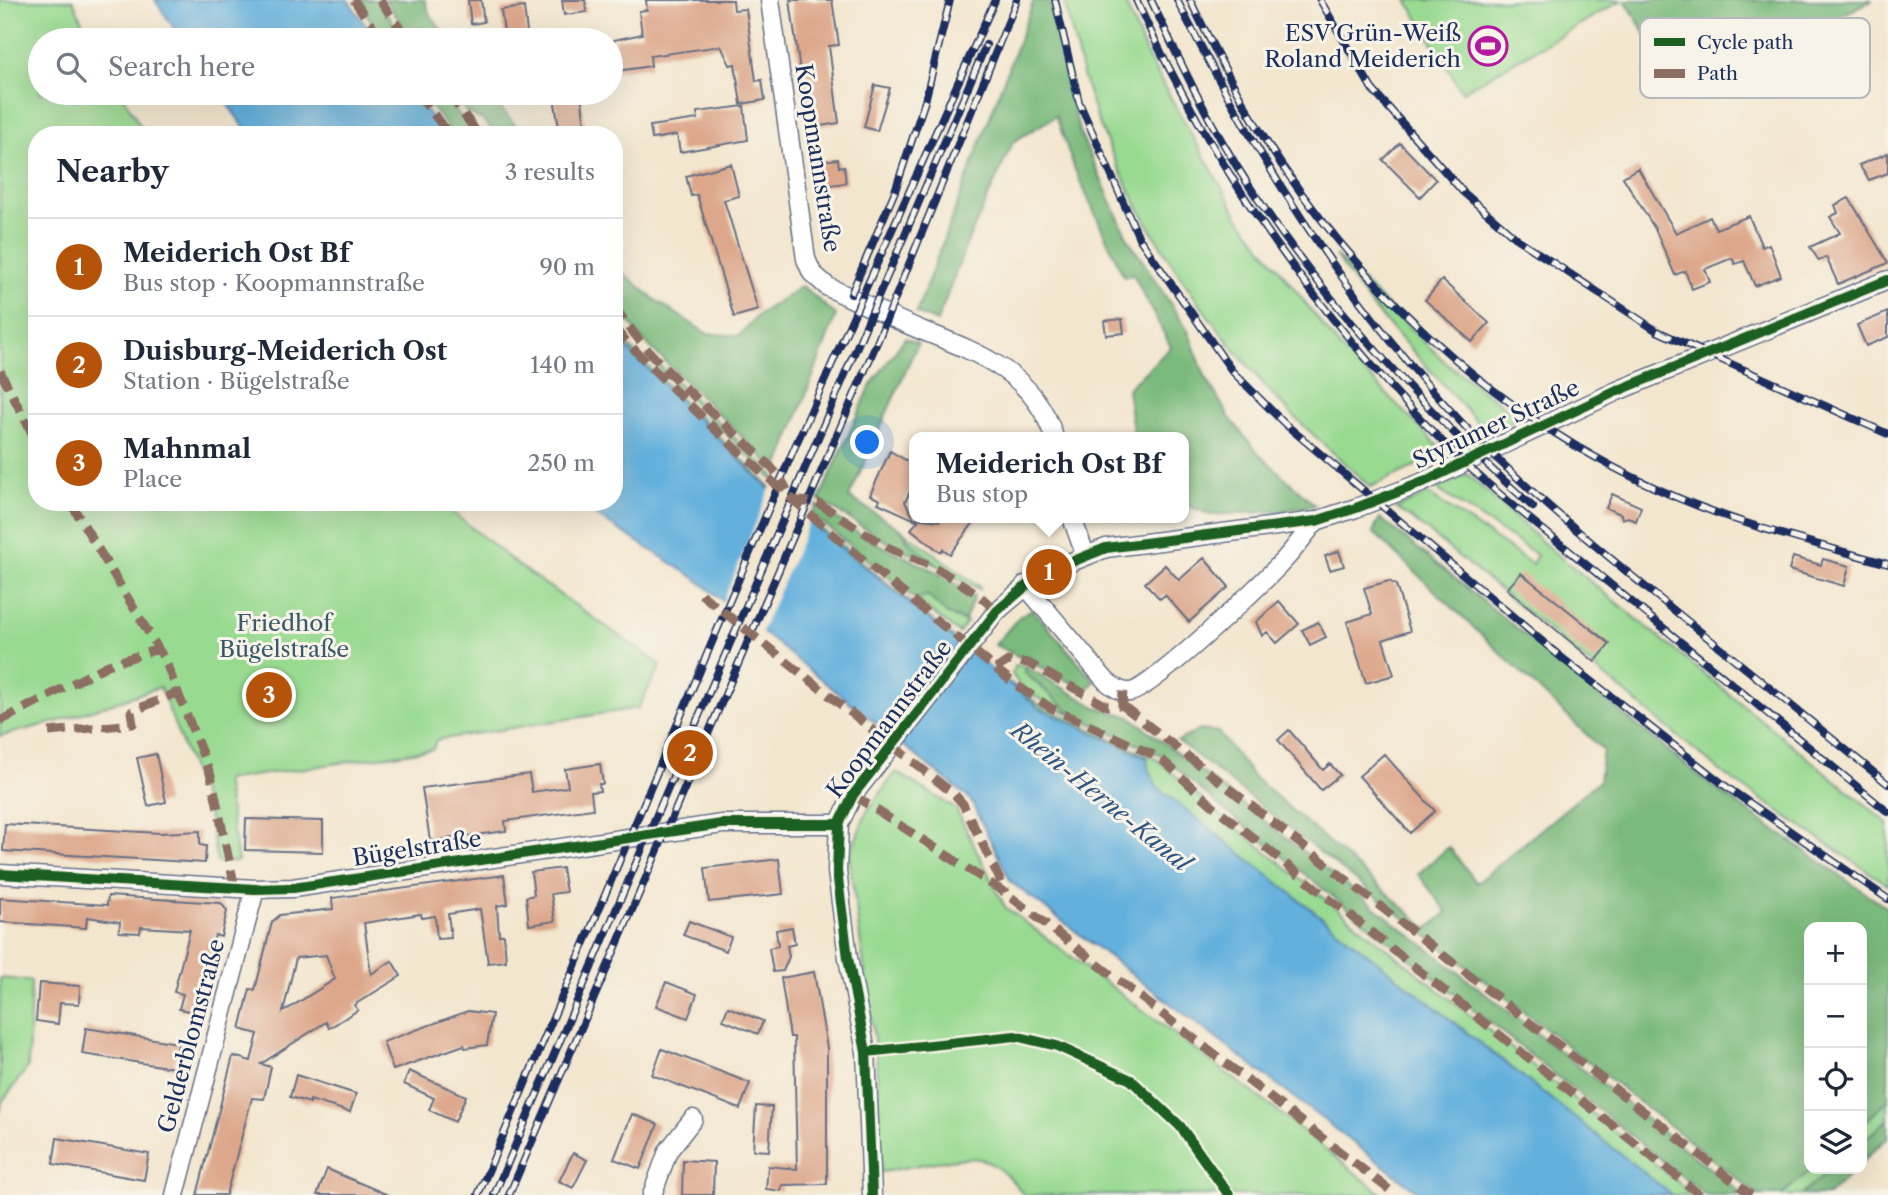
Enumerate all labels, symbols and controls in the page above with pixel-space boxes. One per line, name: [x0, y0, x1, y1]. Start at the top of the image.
legend: [1640, 18, 1870, 98]
place label: ESV Grün-Weiß Roland Meiderich: [1264, 19, 1461, 73]
sports icon: ESV Grün-Weiß Roland Meiderich: [1467, 25, 1509, 67]
search box: [28, 28, 623, 105]
text: Cycle path: [1697, 31, 1793, 54]
icon: search: [52, 48, 90, 86]
text: Search here: [108, 51, 255, 83]
street label: Koopmannstraße: [789, 62, 847, 254]
text: Path: [1697, 62, 1738, 85]
text: Nearby: [56, 153, 169, 190]
text: 3 results: [505, 158, 595, 186]
text: Meiderich Ost Bf: [123, 237, 350, 269]
text: 1: [74, 253, 84, 281]
text: 90 m: [539, 253, 595, 281]
text: Bus stop · Koopmannstraße: [123, 269, 425, 297]
text: Duisburg-Meiderich Ost: [123, 335, 447, 367]
text: 2: [72, 351, 86, 379]
text: 140 m: [530, 351, 595, 379]
text: Station · Bügelstraße: [123, 367, 350, 395]
street label: Styrumer Straße: [1408, 373, 1584, 475]
your location: [850, 425, 884, 459]
popup: [909, 432, 1189, 523]
text: Mahnmal: [123, 433, 251, 465]
text: Meiderich Ost Bf: [936, 448, 1162, 480]
text: 3: [73, 449, 86, 477]
text: 250 m: [527, 449, 595, 477]
text: Place: [123, 465, 182, 493]
text: Bus stop: [936, 480, 1028, 508]
pin: 1: [1026, 546, 1072, 598]
park label: Friedhof Bügelstraße: [219, 609, 349, 663]
street label: Koopmannstraße: [821, 635, 957, 803]
pin: 3: [246, 669, 292, 721]
water label: Rhein-Herne-Kanal: [1004, 714, 1199, 879]
pin: 2: [667, 727, 713, 779]
street label: Bügelstraße: [351, 824, 483, 872]
map controls: [1804, 922, 1867, 1174]
button: +: [1804, 922, 1867, 985]
street label: Gelderblomstraße: [152, 936, 230, 1136]
button: −: [1804, 985, 1867, 1048]
button: locate: [1804, 1048, 1867, 1111]
button: layers: [1804, 1111, 1867, 1174]

